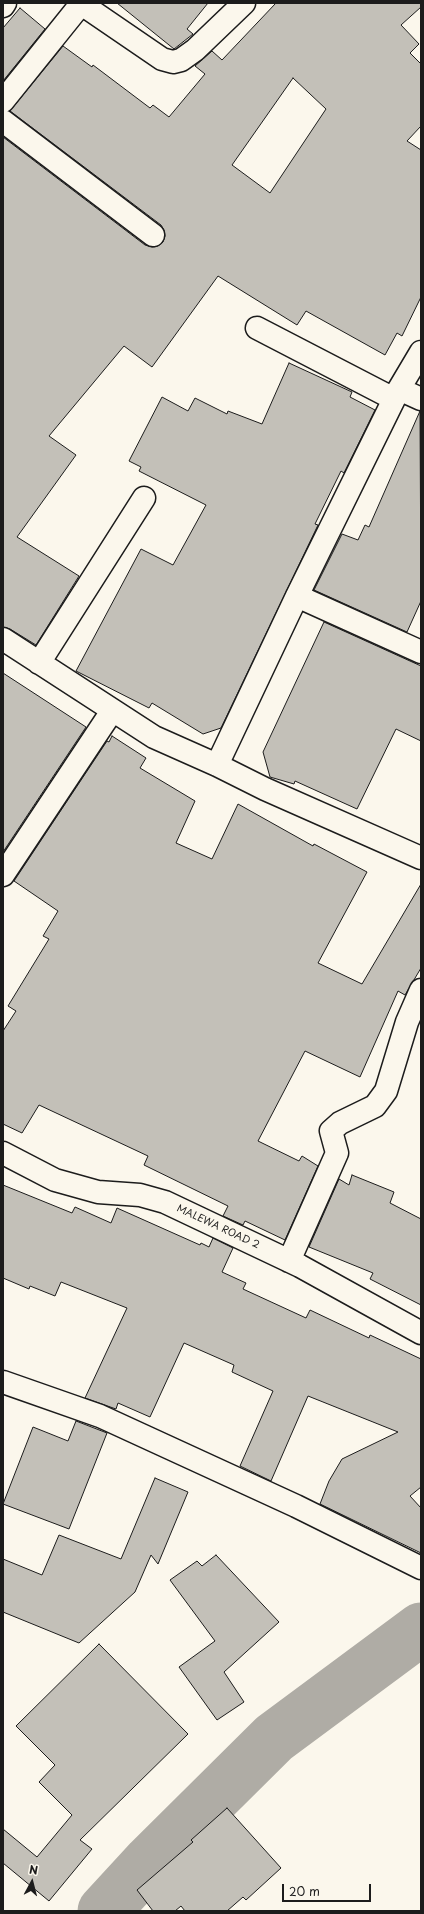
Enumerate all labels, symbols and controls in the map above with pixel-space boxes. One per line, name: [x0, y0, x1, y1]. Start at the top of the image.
street label: MALEWA ROAD 2: [175, 1202, 261, 1252]
text: N: [28, 1861, 39, 1879]
north arrow: [12, 1862, 52, 1902]
scale bar: [284, 1876, 373, 1902]
text: 20 m: [289, 1882, 320, 1900]

